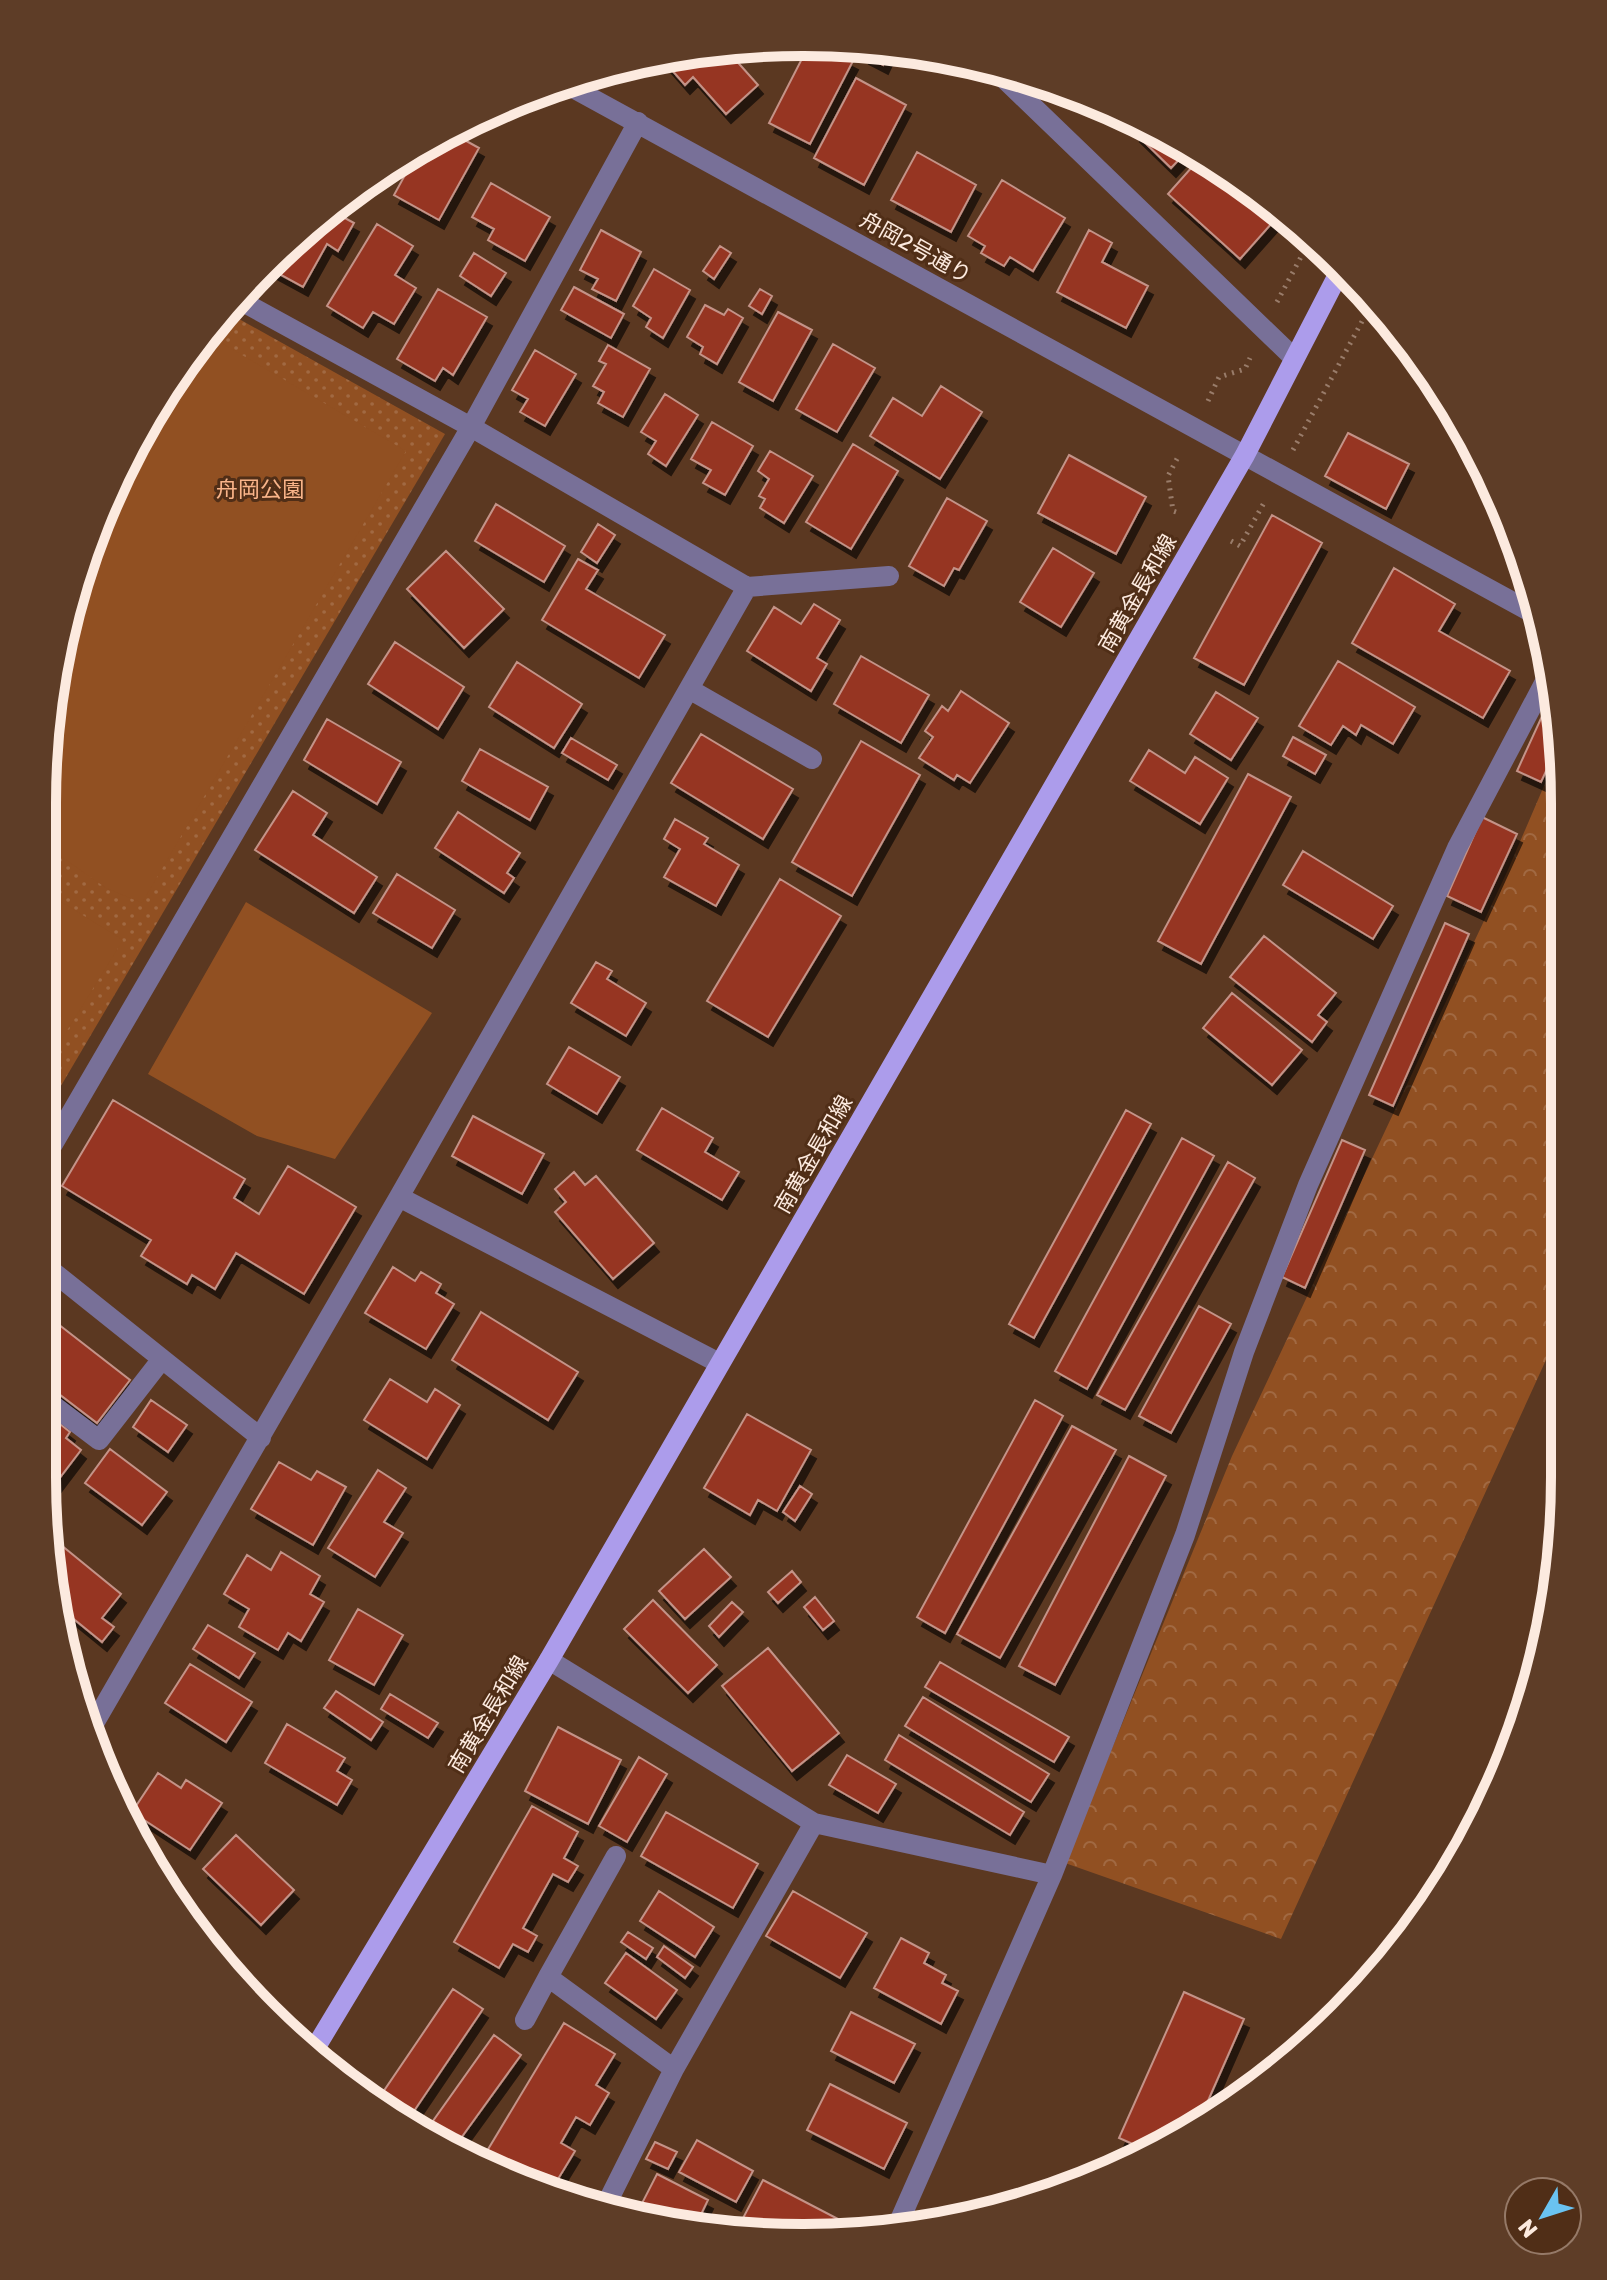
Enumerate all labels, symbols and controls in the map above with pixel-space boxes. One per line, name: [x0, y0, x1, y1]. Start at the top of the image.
street label: 舟岡2号通り: [855, 206, 976, 289]
park label: 舟岡公園: [216, 476, 304, 503]
street label: 南黄金長和線: [1093, 529, 1182, 657]
street label: 南黄金長和線: [769, 1090, 858, 1218]
street label: 南黄金長和線: [443, 1651, 534, 1778]
north arrow: [1503, 2176, 1583, 2256]
text: N: [1512, 2214, 1543, 2243]

